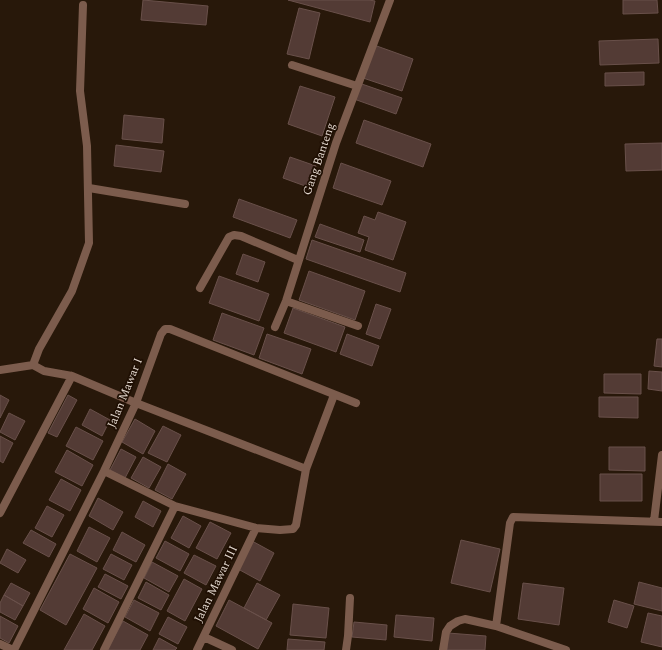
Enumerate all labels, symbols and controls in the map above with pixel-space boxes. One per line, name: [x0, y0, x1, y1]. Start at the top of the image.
street label: Gang Banteng: [298, 120, 340, 198]
street label: Jalan Mawar I: [102, 355, 148, 431]
street label: Jalan Mawar III: [189, 542, 243, 626]

